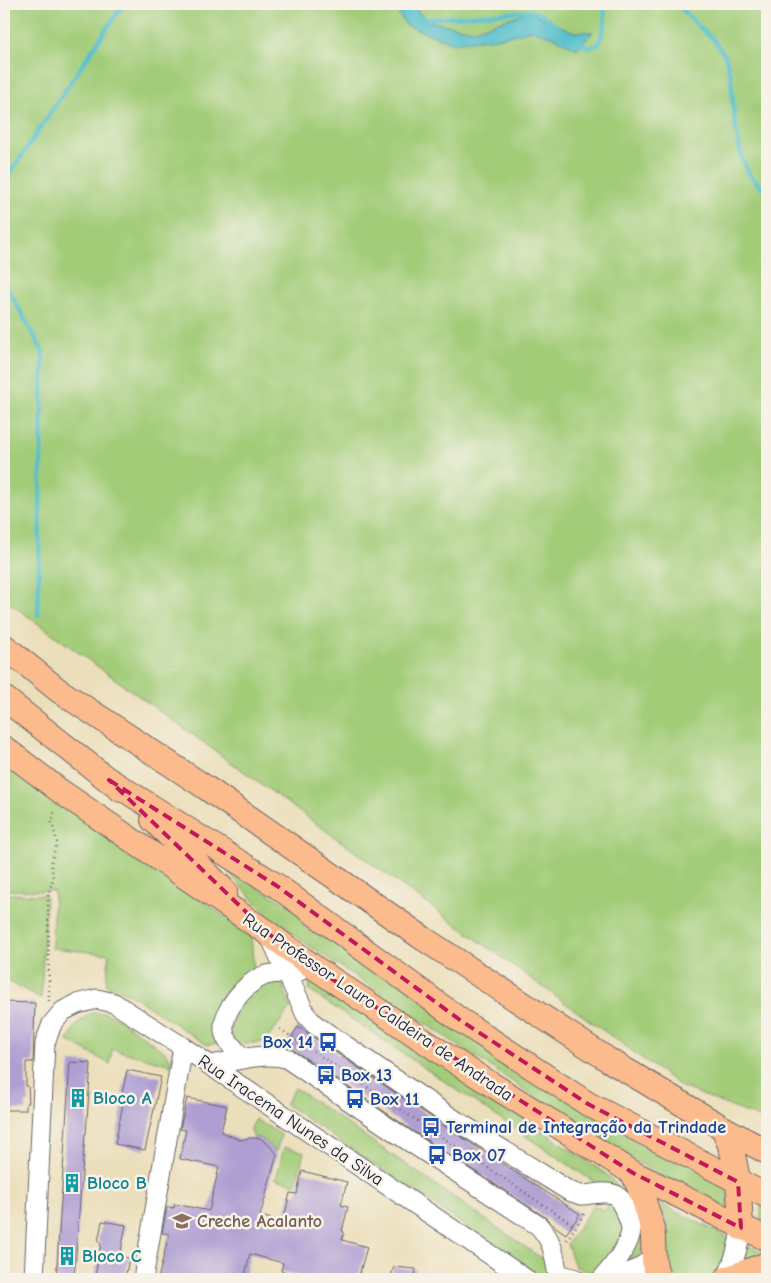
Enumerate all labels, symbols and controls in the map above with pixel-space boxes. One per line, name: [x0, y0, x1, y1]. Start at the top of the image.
street label: Rua Professor Lauro Caldeira de Andrada: [239, 909, 517, 1106]
bus stop icon: Box 14: [317, 1031, 339, 1053]
place label: Box 14: [263, 1032, 313, 1053]
street label: Rua Iracema Nunes da Silva: [194, 1050, 387, 1190]
bus stop icon: Box 13: [315, 1064, 337, 1086]
place label: Box 13: [341, 1065, 392, 1086]
building icon: Bloco A: [67, 1087, 89, 1109]
place label: Bloco A: [93, 1088, 152, 1109]
bus stop icon: Box 11: [344, 1088, 366, 1110]
place label: Box 11: [370, 1089, 419, 1110]
bus stop icon: Terminal de Integração da Trindade: [420, 1116, 442, 1138]
place label: Terminal de Integração da Trindade: [446, 1117, 726, 1138]
bus stop icon: Box 07: [426, 1144, 448, 1166]
place label: Box 07: [452, 1145, 505, 1166]
building icon: Bloco B: [61, 1172, 83, 1194]
place label: Bloco B: [87, 1173, 147, 1194]
school or university icon: Creche Acalanto: [171, 1210, 193, 1232]
place label: Creche Acalanto: [197, 1211, 322, 1232]
building icon: Bloco C: [56, 1245, 78, 1267]
place label: Bloco C: [82, 1246, 142, 1267]

